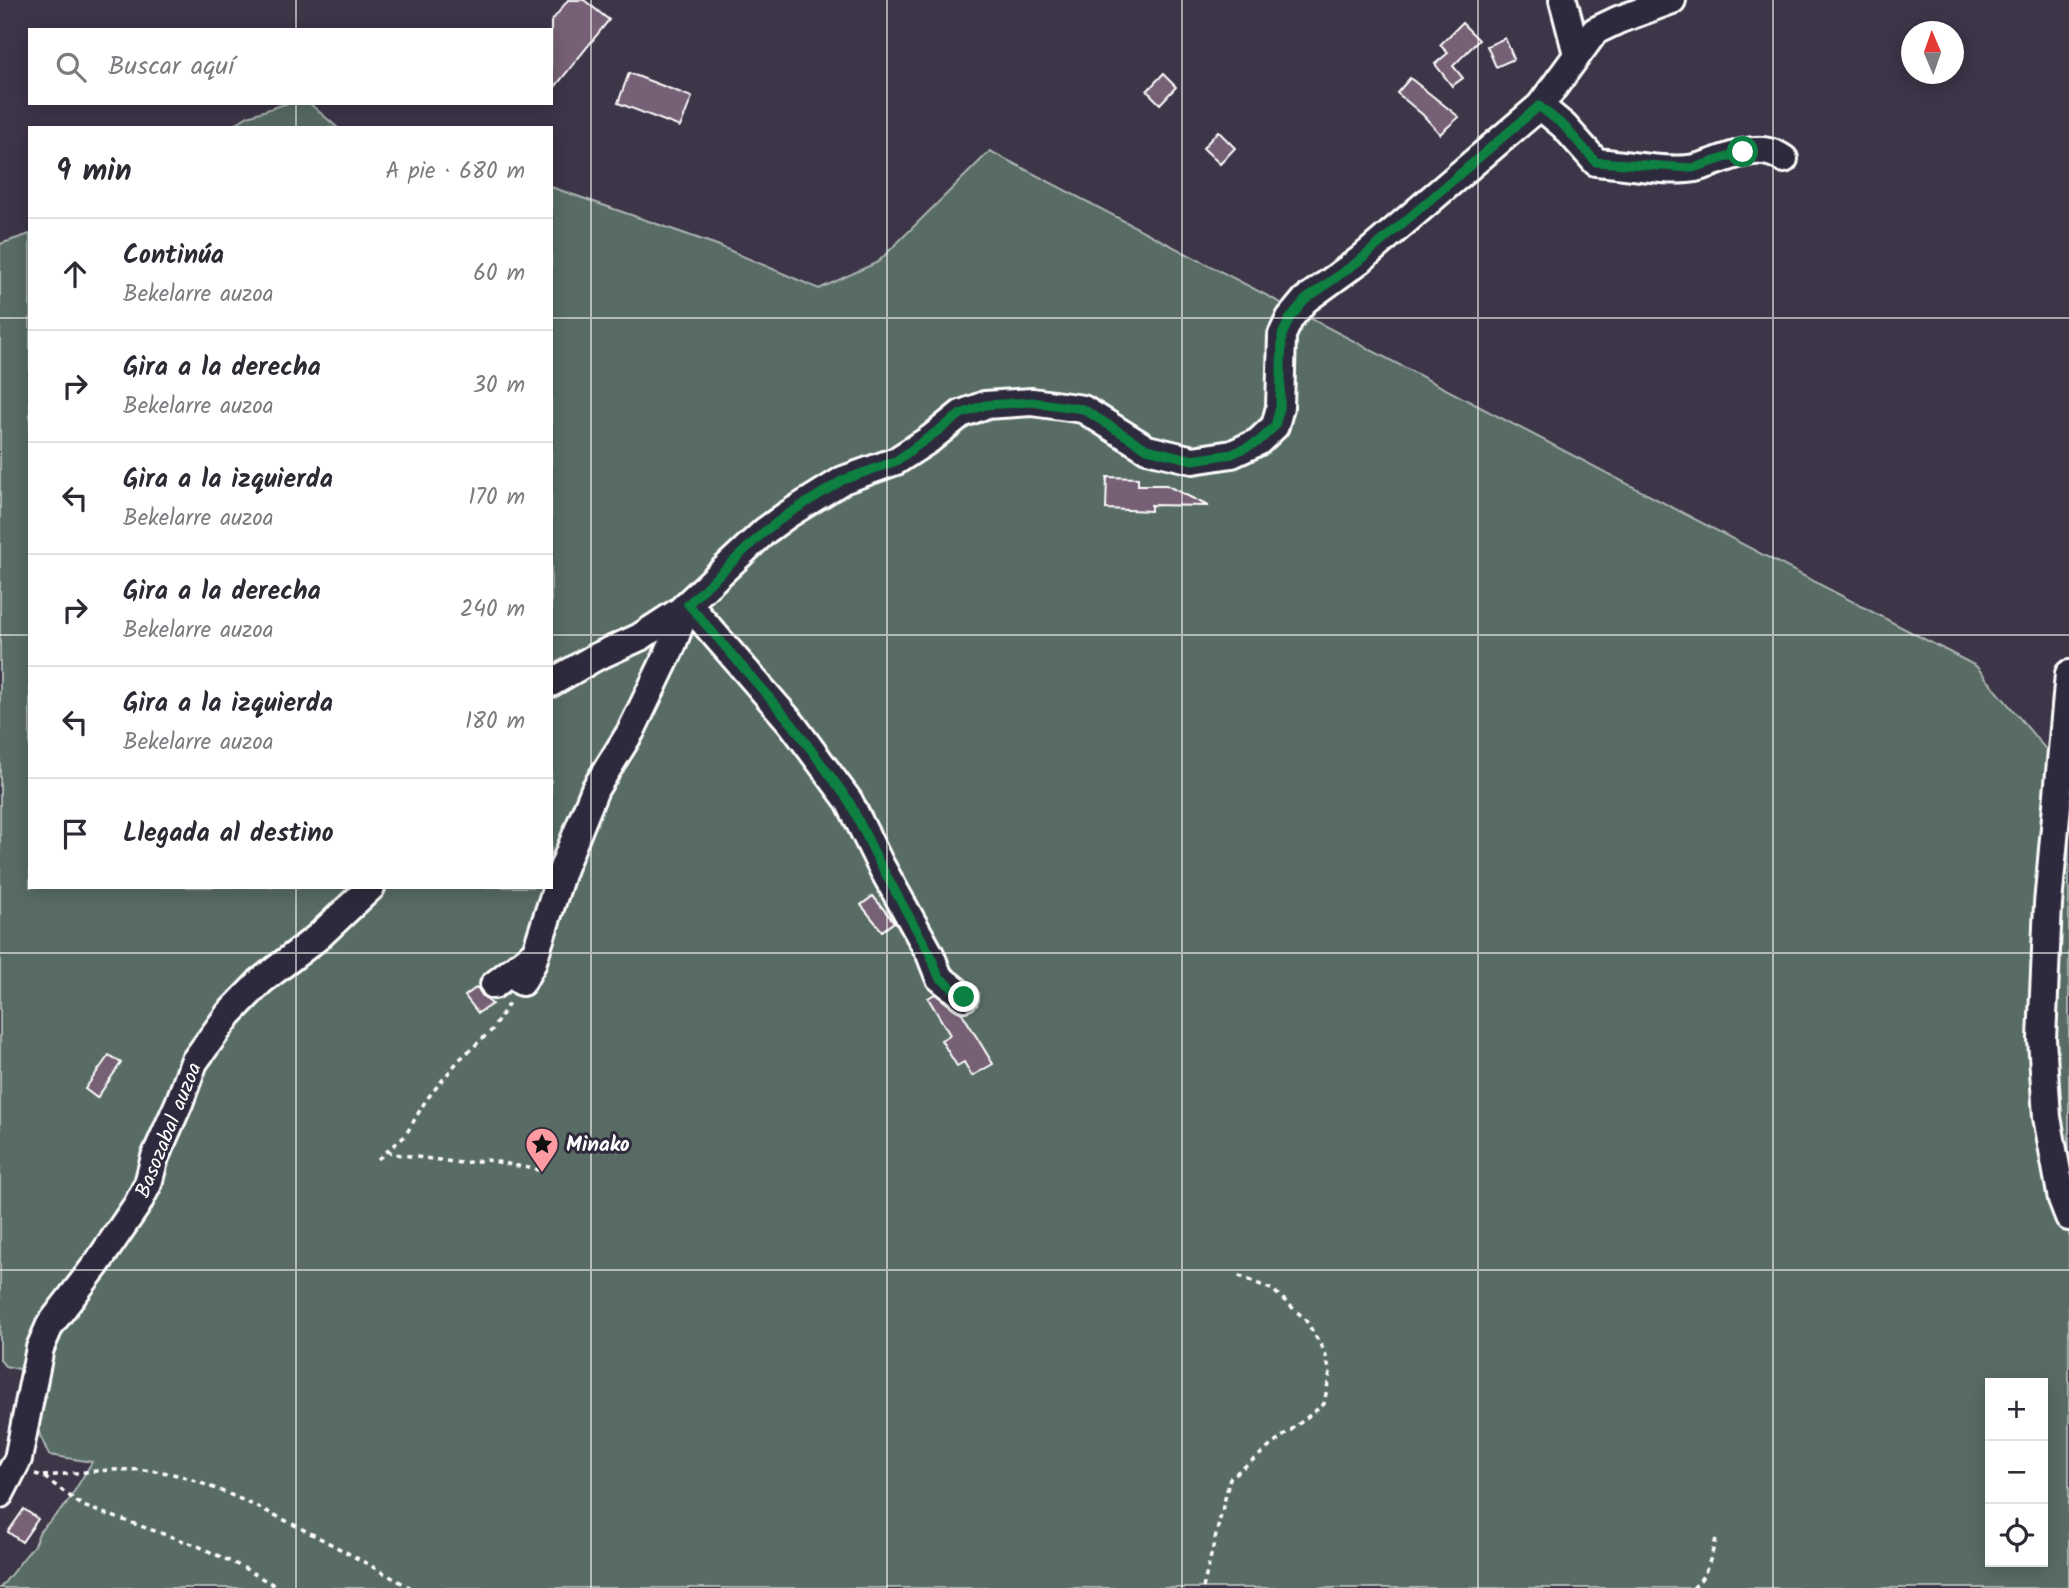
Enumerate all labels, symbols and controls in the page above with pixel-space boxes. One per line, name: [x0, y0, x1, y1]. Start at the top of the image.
north arrow: [1901, 21, 1964, 84]
search box: [28, 28, 553, 105]
text: Buscar aquí: [108, 46, 234, 88]
icon: search: [52, 48, 90, 86]
route start: [1727, 136, 1758, 167]
text: 9 min: [56, 148, 132, 196]
text: A pie · 680 m: [385, 154, 525, 190]
text: Continúa: [123, 235, 224, 277]
icon: ahead: [56, 255, 94, 293]
text: 60 m: [473, 256, 525, 292]
text: Bekelarre auzoa: [123, 277, 274, 313]
text: Gira a la derecha: [123, 347, 321, 389]
icon: right: [56, 367, 94, 405]
text: 30 m: [473, 368, 525, 404]
text: Bekelarre auzoa: [123, 389, 274, 425]
text: Gira a la izquierda: [123, 459, 333, 501]
icon: left: [56, 479, 94, 517]
text: 170 m: [468, 480, 525, 516]
text: Bekelarre auzoa: [123, 501, 274, 537]
text: Gira a la derecha: [123, 571, 321, 613]
icon: right: [56, 591, 94, 629]
text: 240 m: [460, 592, 525, 628]
text: Bekelarre auzoa: [123, 613, 274, 649]
text: Gira a la izquierda: [123, 683, 333, 725]
icon: left: [56, 703, 94, 741]
text: 180 m: [465, 704, 525, 740]
text: Bekelarre auzoa: [123, 725, 274, 761]
text: Llegada al destino: [123, 813, 334, 855]
icon: arrive: [56, 815, 94, 853]
route end: [948, 981, 979, 1012]
street label: Basozabal auzoa: [127, 1058, 212, 1203]
place icon: Minako: [523, 1125, 561, 1174]
place label: Minako: [566, 1129, 630, 1162]
map controls: [1985, 1378, 2048, 1567]
button: +: [1985, 1378, 2048, 1441]
button: −: [1985, 1441, 2048, 1504]
button: locate: [1985, 1504, 2048, 1567]

